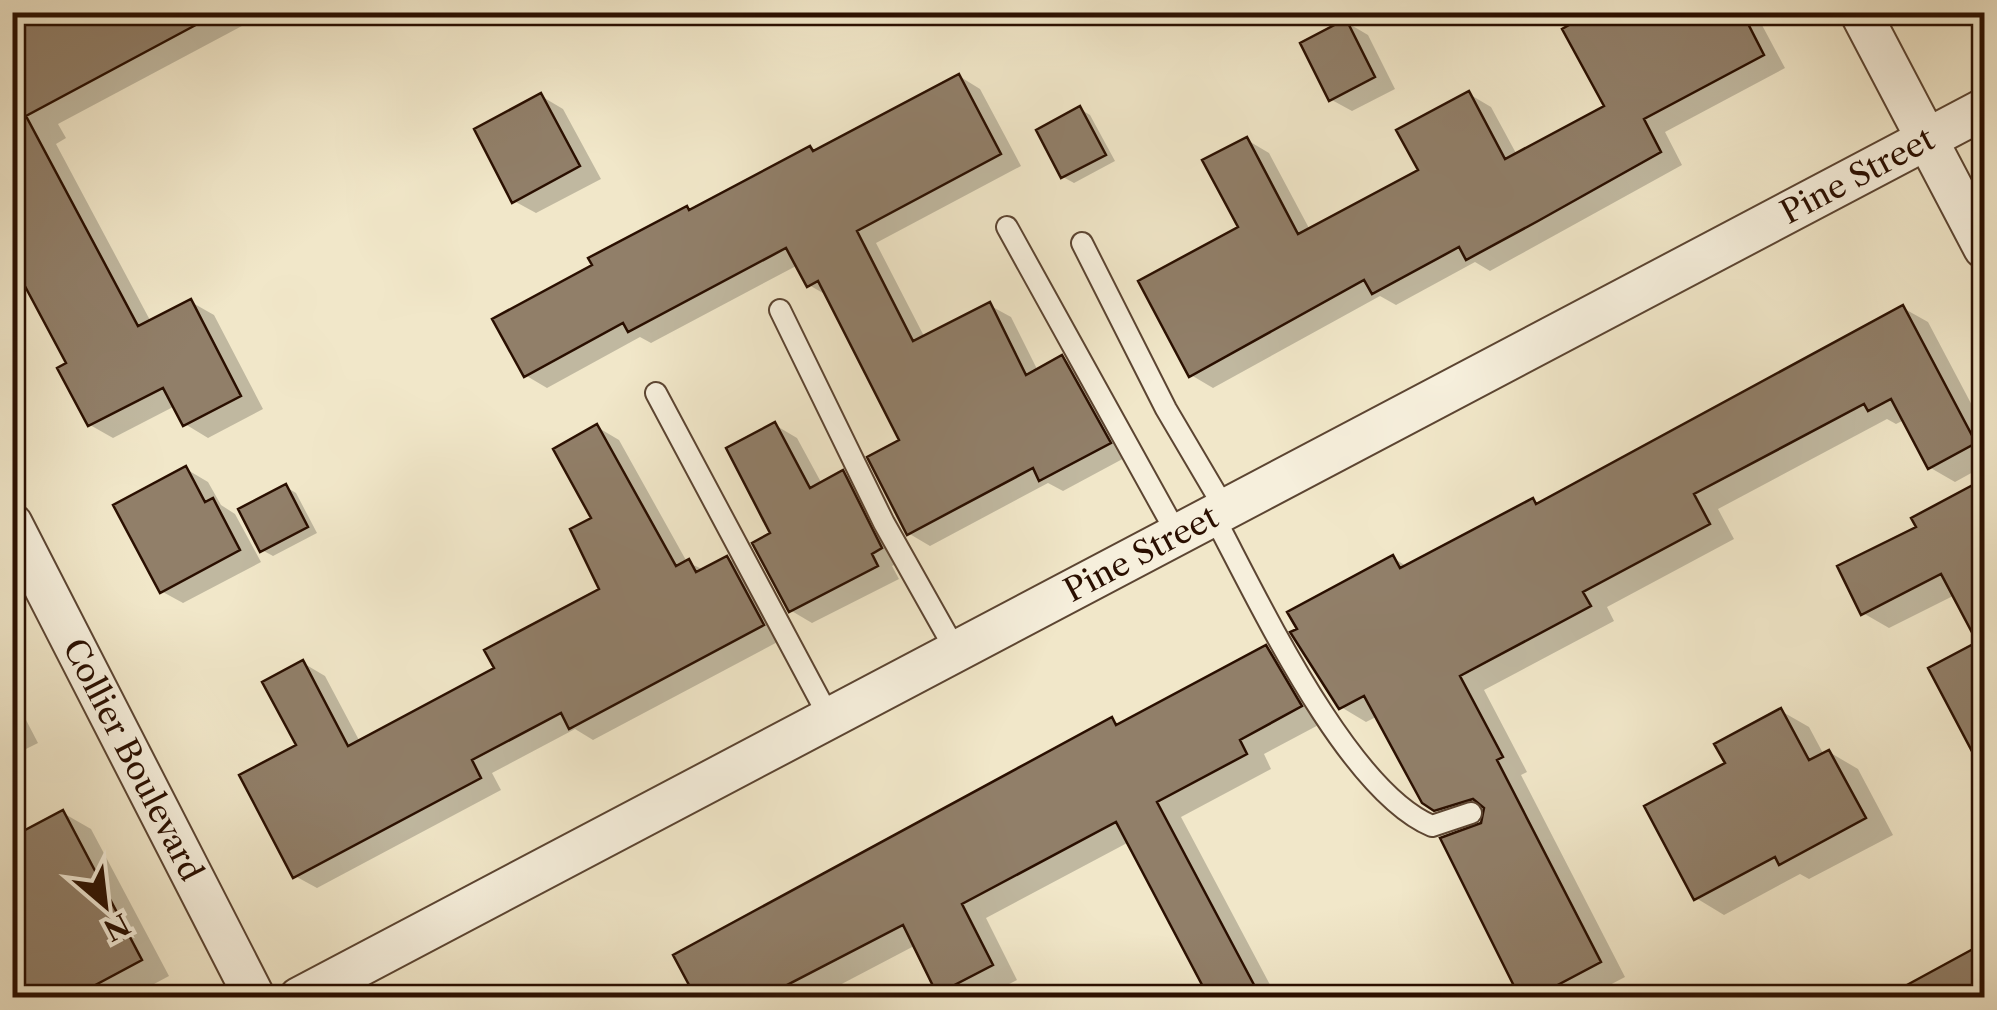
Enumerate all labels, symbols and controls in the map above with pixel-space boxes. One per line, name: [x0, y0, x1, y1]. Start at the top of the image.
street label: Pine Street: [1774, 119, 1941, 232]
street label: Pine Street: [1057, 497, 1225, 610]
street label: Collier Boulevard: [55, 632, 212, 887]
north arrow: [55, 855, 155, 955]
text: N: [98, 906, 135, 948]

